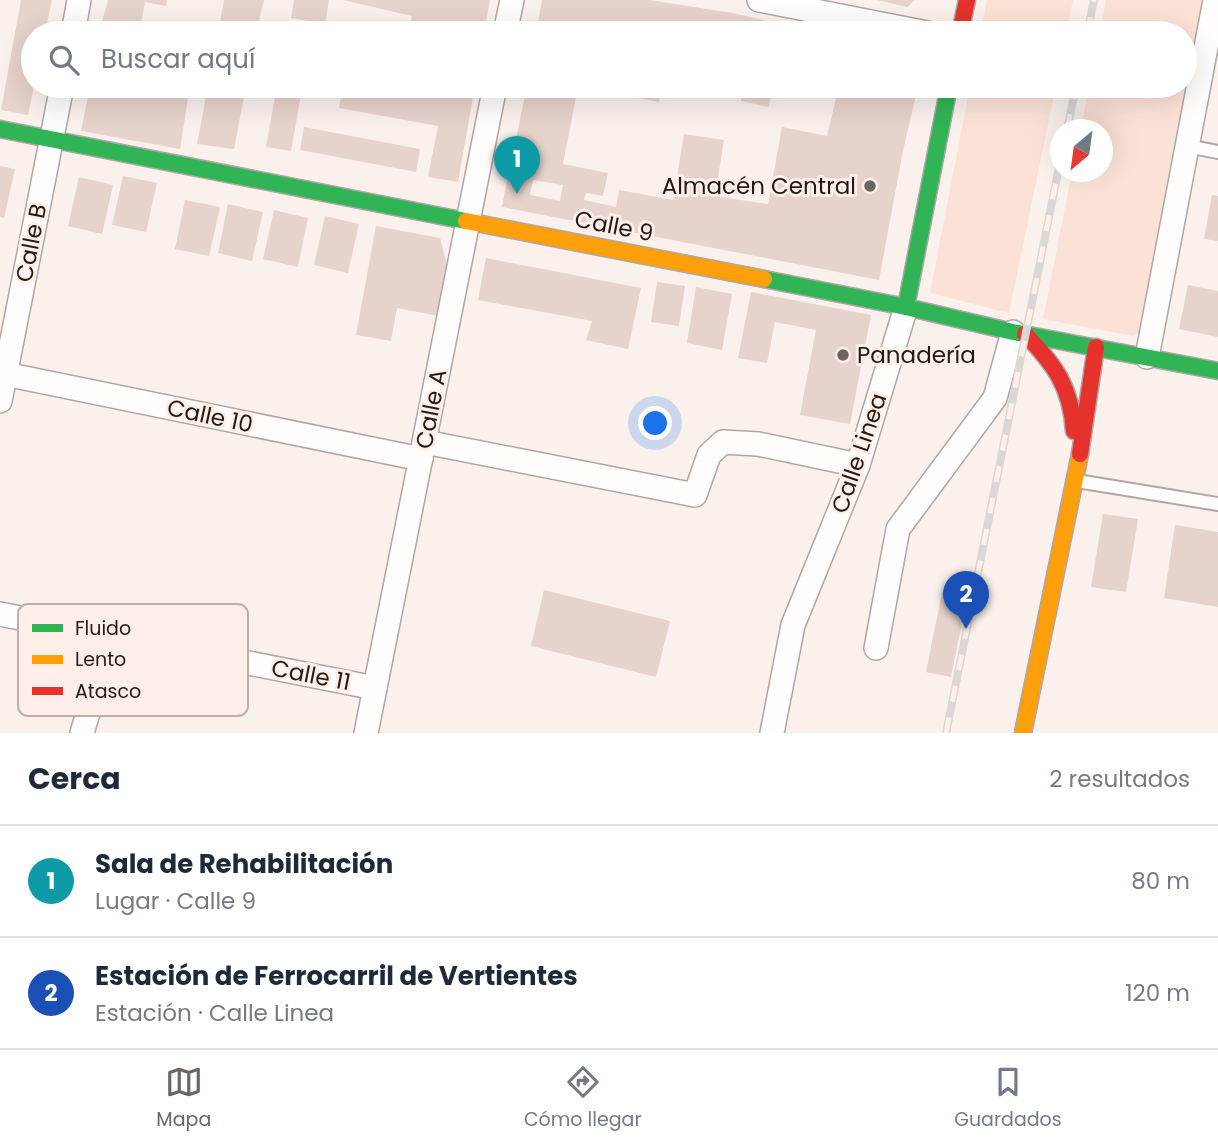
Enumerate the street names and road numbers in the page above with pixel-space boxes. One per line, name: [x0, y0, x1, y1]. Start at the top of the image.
street label: Calle B: [8, 201, 54, 285]
street label: Calle 9: [572, 203, 656, 249]
street label: Calle A: [408, 366, 454, 452]
street label: Calle Linea: [823, 389, 895, 517]
street label: Calle 10: [164, 391, 256, 441]
street label: Calle 11: [269, 652, 353, 698]

